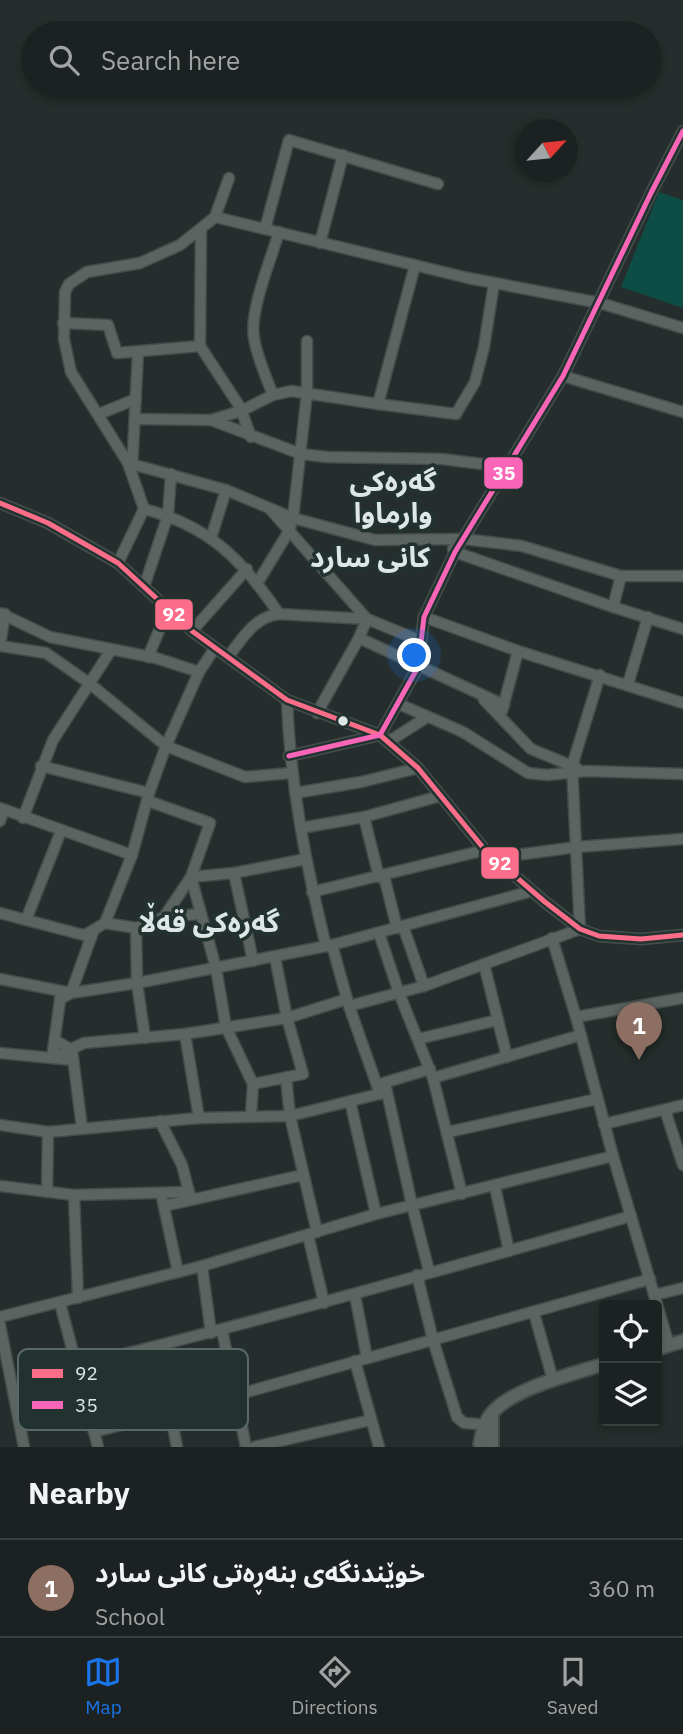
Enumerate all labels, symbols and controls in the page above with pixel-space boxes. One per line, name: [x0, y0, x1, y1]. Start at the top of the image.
search box: [21, 21, 662, 98]
icon: search: [45, 41, 83, 79]
text: Search here: [101, 43, 240, 77]
north arrow: [515, 119, 578, 182]
line badge: 35: [483, 456, 524, 490]
text: 35: [493, 461, 515, 485]
district label: گەرەکی وارماوا: [350, 462, 437, 531]
district label: کانی سارد: [310, 538, 430, 575]
line badge: 92: [154, 598, 194, 631]
text: 92: [163, 602, 185, 626]
your location: [397, 638, 431, 672]
unlabelled marker: [336, 714, 350, 728]
line badge: 92: [480, 846, 520, 880]
text: 92: [489, 851, 511, 875]
district label: گەرەکی قەڵا: [139, 902, 280, 940]
pin: 1: [616, 1002, 662, 1060]
map controls: [599, 1300, 662, 1426]
button: locate: [599, 1300, 662, 1363]
legend: [18, 1349, 248, 1430]
text: 92: [75, 1361, 98, 1385]
button: layers: [599, 1363, 662, 1426]
text: 35: [75, 1393, 98, 1417]
text: Nearby: [28, 1473, 130, 1512]
text: خوێندنگەی بنەڕەتی کانی سارد: [95, 1555, 425, 1589]
text: 1: [44, 1573, 58, 1603]
text: 360 m: [588, 1573, 655, 1603]
text: School: [95, 1601, 165, 1631]
tab: Map: [84, 1653, 122, 1719]
tab: Directions: [291, 1653, 378, 1719]
tab: Saved: [547, 1653, 599, 1719]

